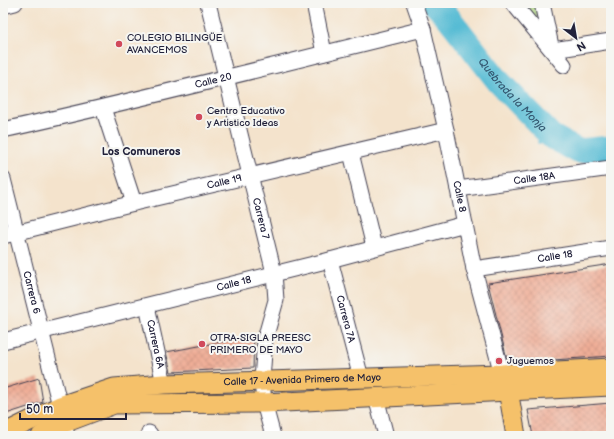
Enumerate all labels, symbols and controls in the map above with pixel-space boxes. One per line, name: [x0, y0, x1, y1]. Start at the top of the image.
north arrow: [556, 18, 596, 58]
place label: COLEGIO BILINGÜE AVANCEMOS: [127, 32, 223, 56]
text: N: [574, 38, 588, 54]
marker: COLEGIO BILINGÜE AVANCEMOS: [114, 39, 124, 49]
water label: Quebrada la Monja: [476, 55, 550, 134]
street label: Calle 20: [194, 70, 233, 91]
place label: Centro Educativo y Artistico Ideas: [206, 105, 285, 129]
marker: Centro Educativo y Artistico Ideas: [194, 112, 204, 122]
district label: Los Comuneros: [102, 145, 181, 158]
street label: Calle 18A: [513, 170, 557, 187]
street label: Calle 19: [206, 172, 243, 192]
street label: Calle 8: [450, 180, 468, 213]
street label: Carrera 7: [250, 197, 272, 241]
street label: Calle 18: [537, 248, 574, 265]
street label: Carrera 6: [20, 270, 43, 315]
street label: Calle 18: [215, 274, 253, 294]
street label: Carrera 7A: [334, 294, 358, 345]
street label: Carrera 6A: [144, 318, 167, 371]
place label: OTRA-SIGLA PREESC PRIMERO DE MAYO: [210, 332, 311, 356]
marker: OTRA-SIGLA PREESC PRIMERO DE MAYO: [197, 339, 207, 349]
place label: Juguemos: [507, 355, 554, 367]
marker: Juguemos: [494, 356, 504, 366]
street label: Calle 17 - Avenida Primero de Mayo: [223, 372, 382, 388]
scale bar: [20, 395, 126, 421]
text: 50 m: [26, 402, 53, 417]

